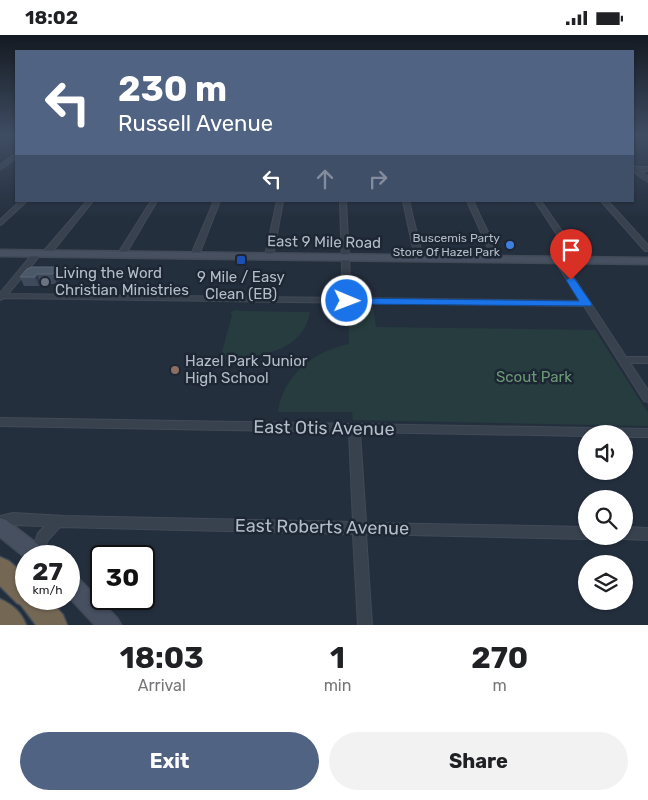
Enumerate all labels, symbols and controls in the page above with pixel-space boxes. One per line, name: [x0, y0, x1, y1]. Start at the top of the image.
text: 18:02: [25, 6, 78, 29]
text: 230 m: [118, 68, 227, 110]
icon: left: [35, 70, 100, 135]
text: Russell Avenue: [118, 110, 273, 137]
icon: left: [258, 165, 286, 193]
icon: ahead: [311, 165, 339, 193]
icon: right: [364, 165, 392, 193]
pin: [550, 229, 592, 280]
place label: Buscemis Party Store Of Hazel Park: [393, 231, 501, 259]
street label: East 9 Mile Road: [267, 232, 381, 252]
icon: arrive: [557, 236, 585, 264]
marker: Buscemis Party Store Of Hazel Park: [504, 239, 516, 251]
marker: 9 Mile / Easy Clean (EB): [235, 254, 247, 266]
place label: Living the Word Christian Ministries: [55, 264, 189, 299]
place label: 9 Mile / Easy Clean (EB): [197, 268, 285, 303]
position arrow: [320, 274, 372, 326]
marker: Living the Word Christian Ministries: [39, 276, 51, 288]
place label: Hazel Park Junior High School: [185, 352, 308, 387]
marker: Hazel Park Junior High School: [169, 364, 181, 376]
park label: Scout Park: [496, 368, 572, 386]
street label: East Otis Avenue: [253, 416, 395, 440]
map controls: [578, 425, 633, 610]
button: sound: [578, 425, 633, 480]
button: search: [578, 490, 633, 545]
street label: East Roberts Avenue: [235, 514, 409, 540]
speed limit sign: 30: [90, 545, 155, 610]
button: layers: [578, 555, 633, 610]
text: 27: [32, 557, 63, 586]
text: km/h: [33, 583, 62, 597]
text: 18:03: [120, 640, 204, 676]
text: 1: [330, 640, 345, 676]
text: 270: [471, 640, 528, 676]
text: Arrival: [138, 676, 186, 695]
text: min: [324, 676, 351, 695]
text: m: [493, 676, 507, 695]
button: Exit: [20, 732, 319, 790]
button: Share: [329, 732, 628, 790]

